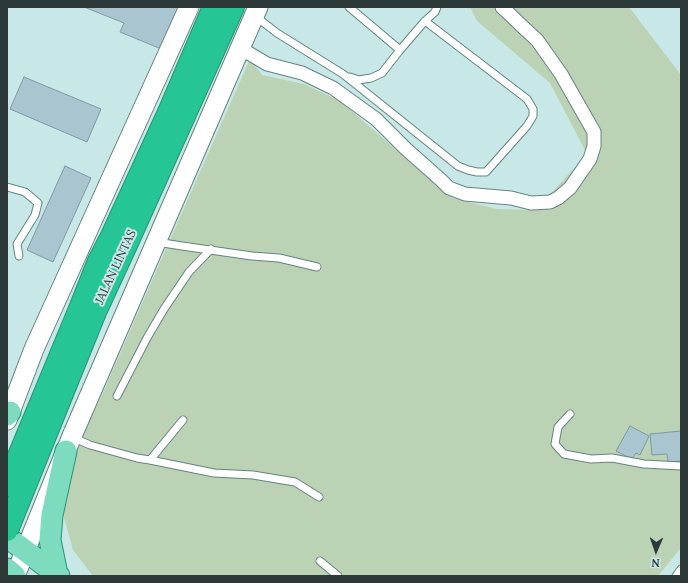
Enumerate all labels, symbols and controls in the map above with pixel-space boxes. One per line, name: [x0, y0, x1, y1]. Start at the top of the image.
street label: JALAN LINTAS: [92, 228, 140, 306]
north arrow: [636, 531, 676, 571]
text: N: [651, 556, 660, 570]

